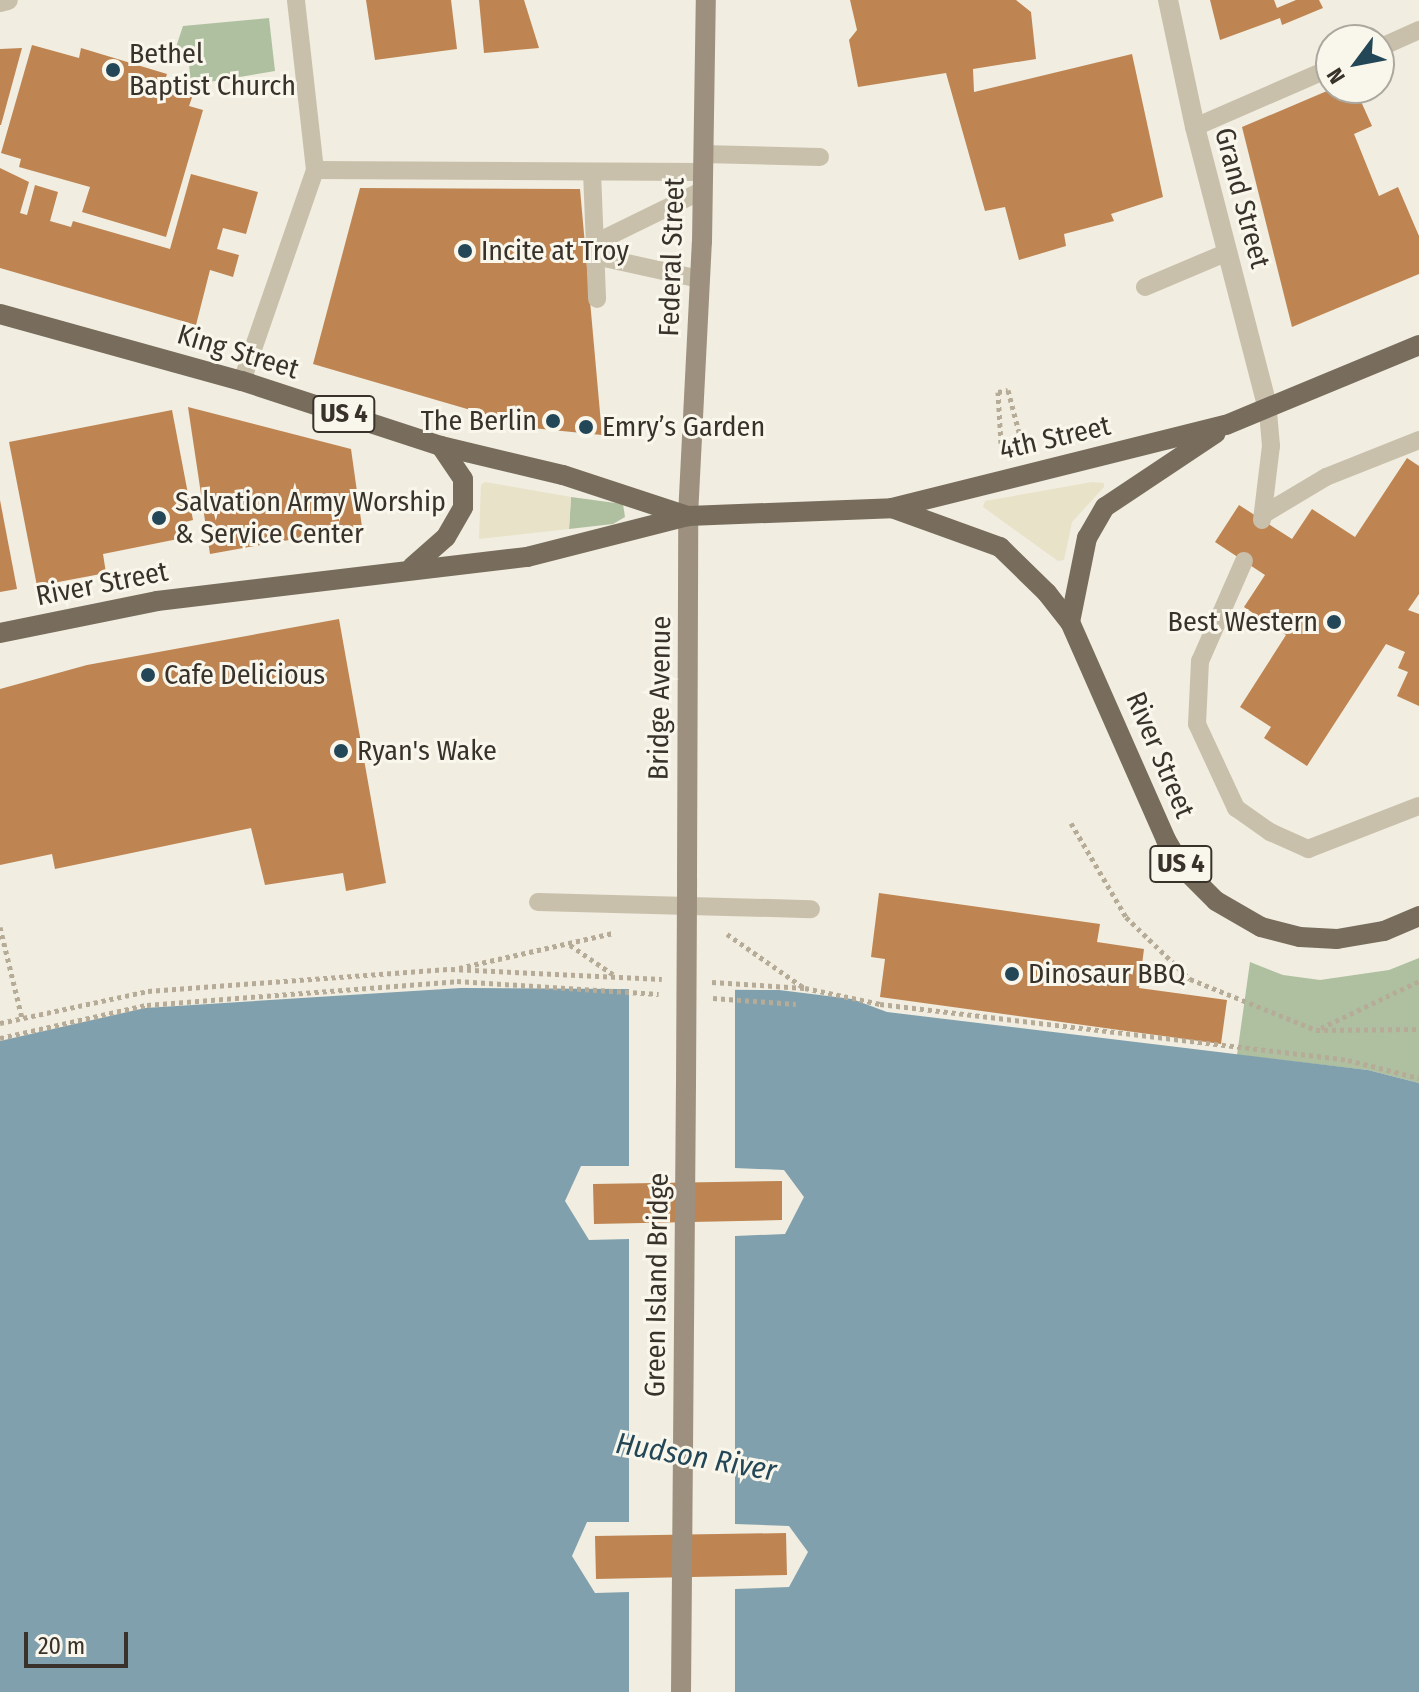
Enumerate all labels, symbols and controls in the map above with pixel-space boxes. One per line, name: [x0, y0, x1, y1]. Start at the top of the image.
north arrow: [1315, 24, 1395, 104]
place label: Bethel Baptist Church: [129, 37, 296, 103]
marker: Bethel Baptist Church: [104, 61, 122, 79]
text: N: [1321, 63, 1351, 89]
street label: Grand Street: [1207, 124, 1277, 272]
street label: Federal Street: [652, 177, 692, 337]
place label: Incite at Troy: [481, 234, 629, 268]
marker: Incite at Troy: [456, 242, 474, 260]
street label: King Street: [173, 318, 303, 386]
road number: US 4: [312, 392, 376, 436]
place label: The Berlin: [421, 404, 537, 438]
street label: 4th Street: [996, 409, 1114, 467]
place label: Emry’s Garden: [602, 410, 765, 444]
marker: The Berlin: [544, 412, 562, 430]
marker: Emry’s Garden: [577, 418, 595, 436]
place label: Salvation Army Worship & Service Center: [175, 485, 446, 551]
marker: Salvation Army Worship & Service Center: [150, 509, 168, 527]
street label: River Street: [33, 555, 171, 613]
place label: Best Western: [1168, 605, 1318, 639]
marker: Best Western: [1325, 613, 1343, 631]
street label: Bridge Avenue: [642, 616, 678, 780]
place label: Cafe Delicious: [164, 658, 325, 692]
marker: Cafe Delicious: [139, 666, 157, 684]
street label: River Street: [1118, 687, 1202, 823]
place label: Ryan's Wake: [357, 734, 497, 768]
marker: Ryan's Wake: [332, 742, 350, 760]
road number: US 4: [1149, 842, 1213, 886]
place label: Dinosaur BBQ: [1028, 957, 1185, 991]
marker: Dinosaur BBQ: [1003, 965, 1021, 983]
street label: Green Island Bridge: [638, 1173, 676, 1397]
water label: Hudson River: [613, 1425, 779, 1489]
scale bar: [28, 1616, 132, 1666]
text: 20 m: [38, 1632, 85, 1660]

